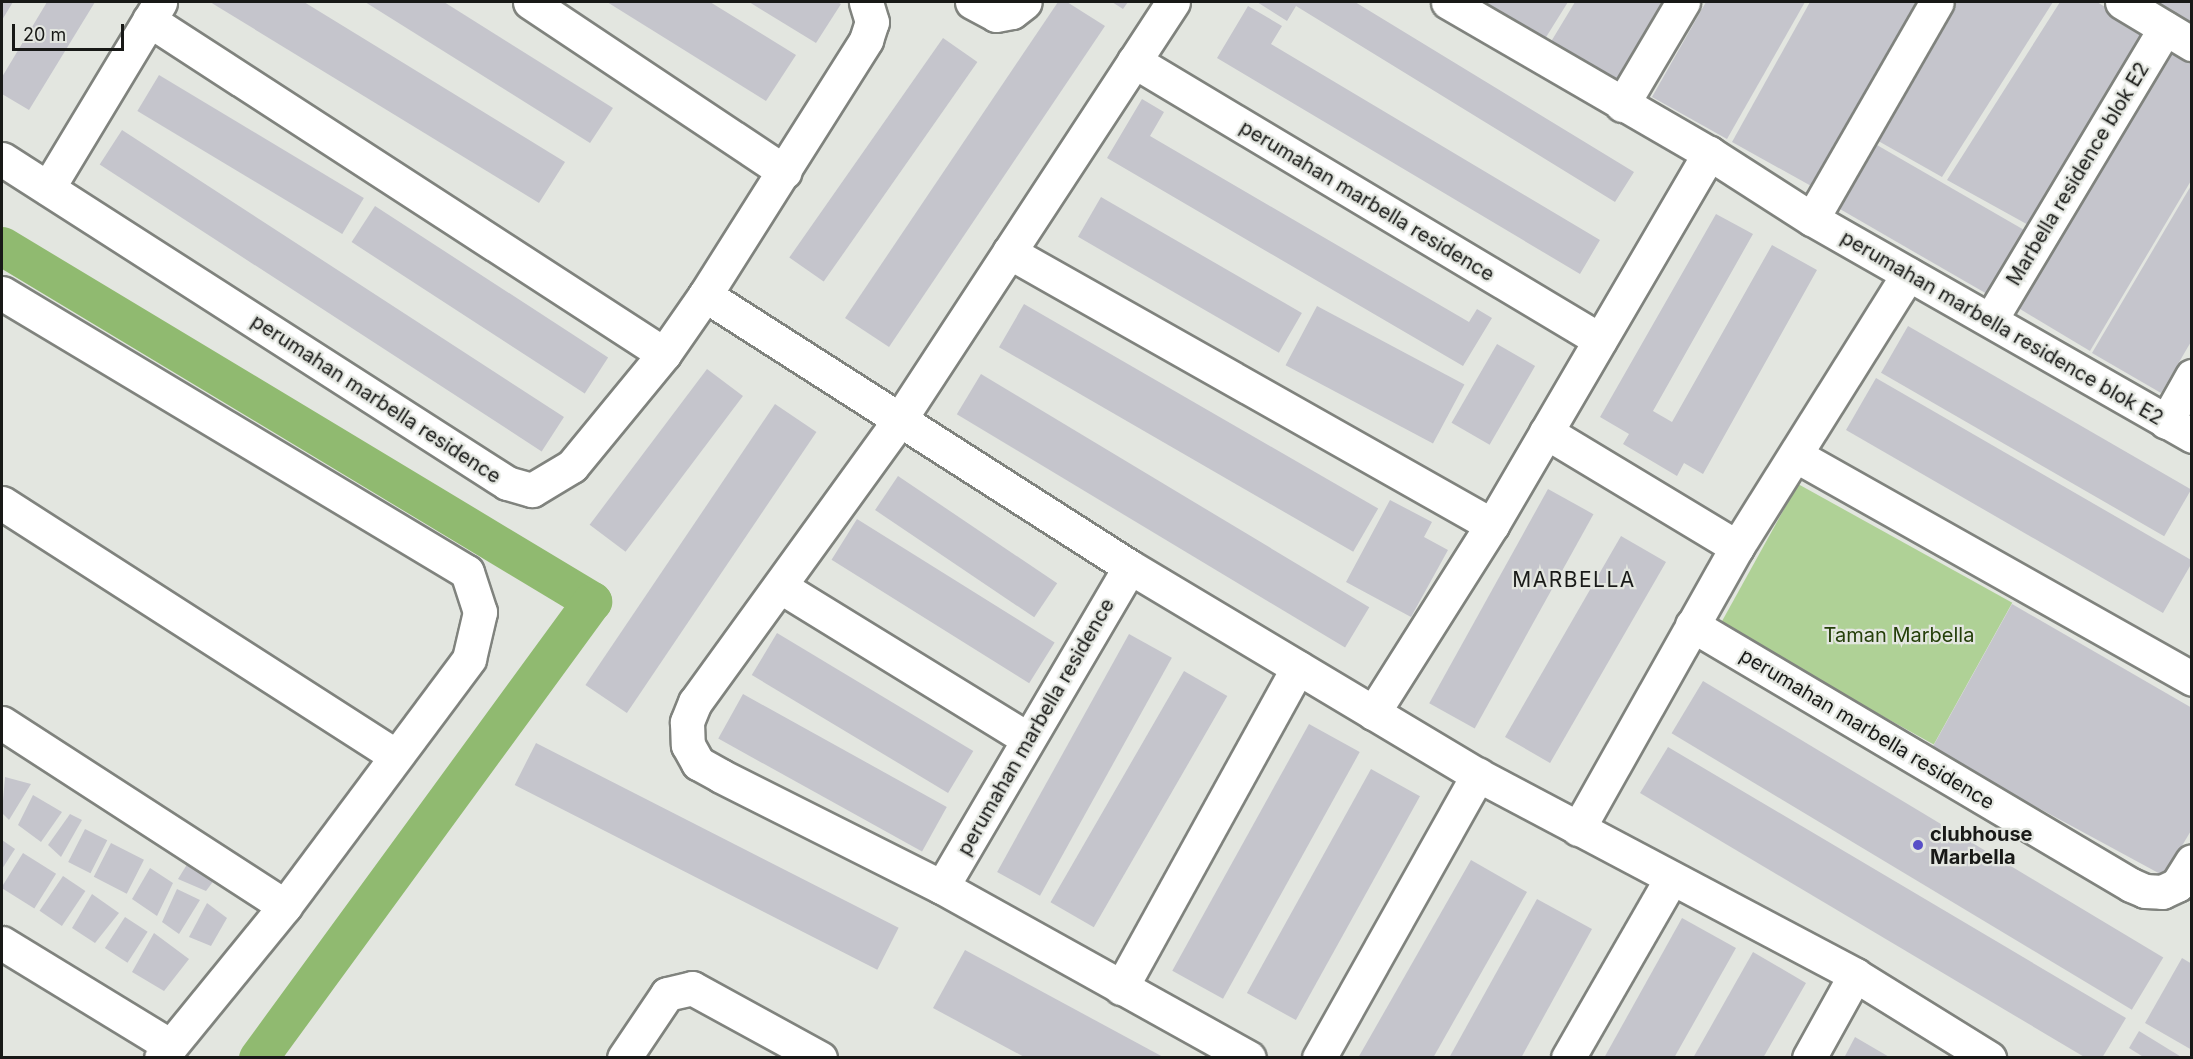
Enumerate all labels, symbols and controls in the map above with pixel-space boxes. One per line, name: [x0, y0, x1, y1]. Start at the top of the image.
scale bar: [15, 12, 128, 50]
text: 20 m: [23, 24, 66, 45]
street label: Marbella residence blok E2: [2002, 58, 2154, 290]
street label: perumahan marbella residence: [1235, 115, 1499, 287]
street label: perumahan marbella residence blok E2: [1837, 226, 2167, 430]
street label: perumahan marbella residence: [247, 309, 505, 489]
district label: MARBELLA: [1512, 567, 1636, 593]
street label: perumahan marbella residence: [952, 594, 1120, 860]
park label: Taman Marbella: [1824, 623, 1974, 647]
street label: perumahan marbella residence: [1735, 643, 1999, 815]
place label: clubhouse Marbella: [1930, 822, 2033, 869]
marker: clubhouse Marbella: [1911, 838, 1925, 852]

